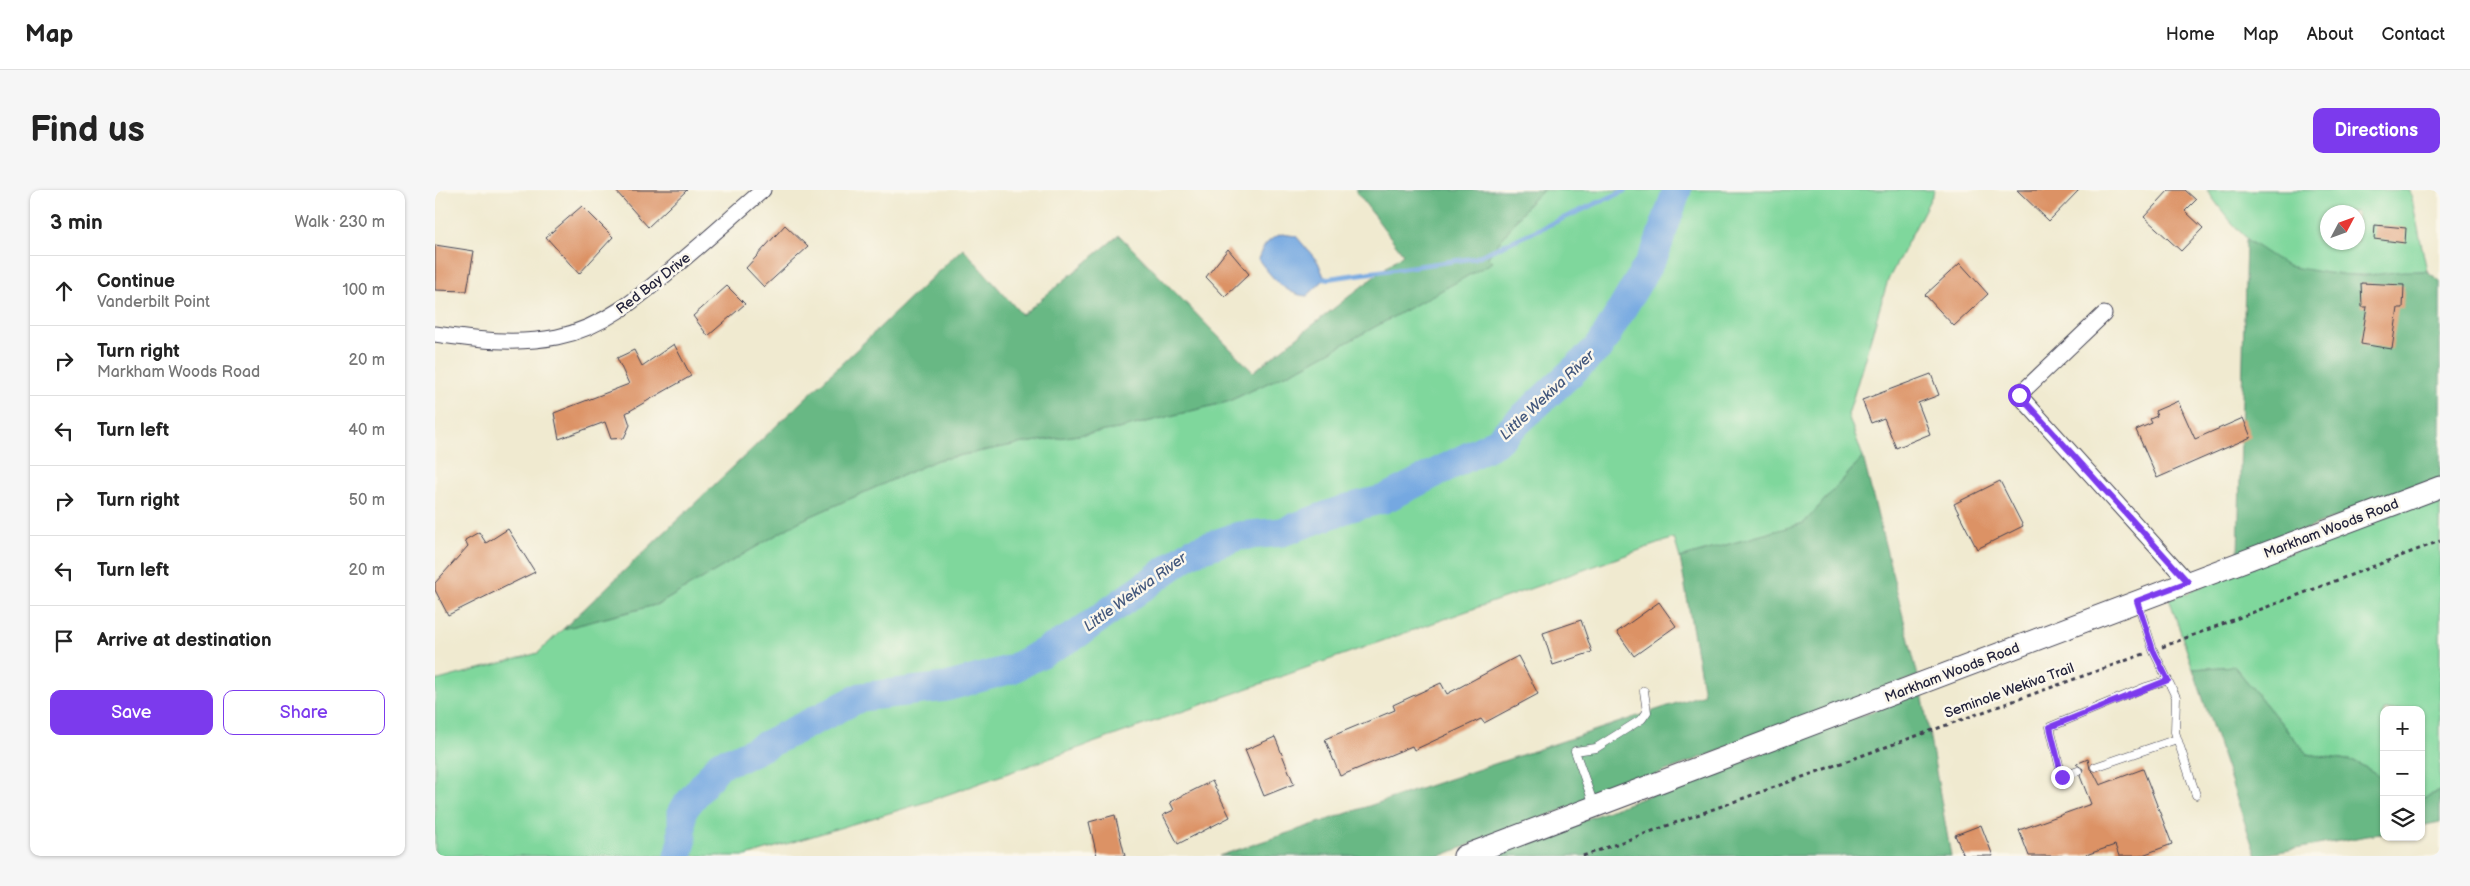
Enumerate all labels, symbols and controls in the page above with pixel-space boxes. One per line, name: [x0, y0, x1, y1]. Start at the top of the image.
text: Map: [25, 20, 73, 49]
text: Home: [2166, 24, 2215, 45]
text: Map: [2243, 24, 2279, 45]
text: About: [2307, 24, 2354, 45]
text: Contact: [2382, 24, 2445, 45]
button: Directions: [2313, 108, 2440, 153]
text: Find us: [30, 109, 145, 152]
north arrow: [2320, 205, 2365, 250]
text: 3 min: [50, 210, 103, 235]
text: Walk · 230 m: [295, 213, 385, 232]
street label: Red Bay Drive: [613, 249, 694, 318]
text: Continue: [97, 270, 175, 293]
icon: ahead: [50, 277, 78, 305]
text: 100 m: [342, 281, 385, 300]
text: Vanderbilt Point: [97, 293, 210, 312]
text: Turn right: [97, 340, 180, 363]
water label: Little Wekiva River: [1496, 346, 1600, 444]
icon: right: [50, 347, 78, 375]
text: 20 m: [349, 351, 385, 370]
text: Markham Woods Road: [97, 363, 260, 382]
route start: [2008, 384, 2031, 407]
icon: left: [50, 417, 78, 445]
text: Turn left: [97, 419, 169, 442]
text: 40 m: [348, 421, 385, 440]
icon: right: [50, 487, 78, 515]
text: Turn right: [97, 489, 180, 512]
text: 50 m: [349, 491, 385, 510]
street label: Markham Woods Road: [2261, 495, 2401, 562]
water label: Little Wekiva River: [1080, 548, 1192, 636]
icon: left: [50, 557, 78, 585]
text: Turn left: [97, 559, 169, 582]
text: 20 m: [349, 561, 385, 580]
icon: arrive: [50, 627, 78, 655]
text: Arrive at destination: [97, 629, 272, 652]
street label: Markham Woods Road: [1882, 639, 2022, 706]
street label: Seminole Wekiva Trail: [1942, 659, 2076, 722]
button: Save: [50, 690, 213, 735]
button: Share: [223, 690, 385, 735]
map controls: [2380, 706, 2425, 841]
button: +: [2380, 706, 2425, 751]
button: −: [2380, 751, 2425, 796]
route end: [2051, 766, 2074, 789]
button: layers: [2380, 796, 2425, 841]

